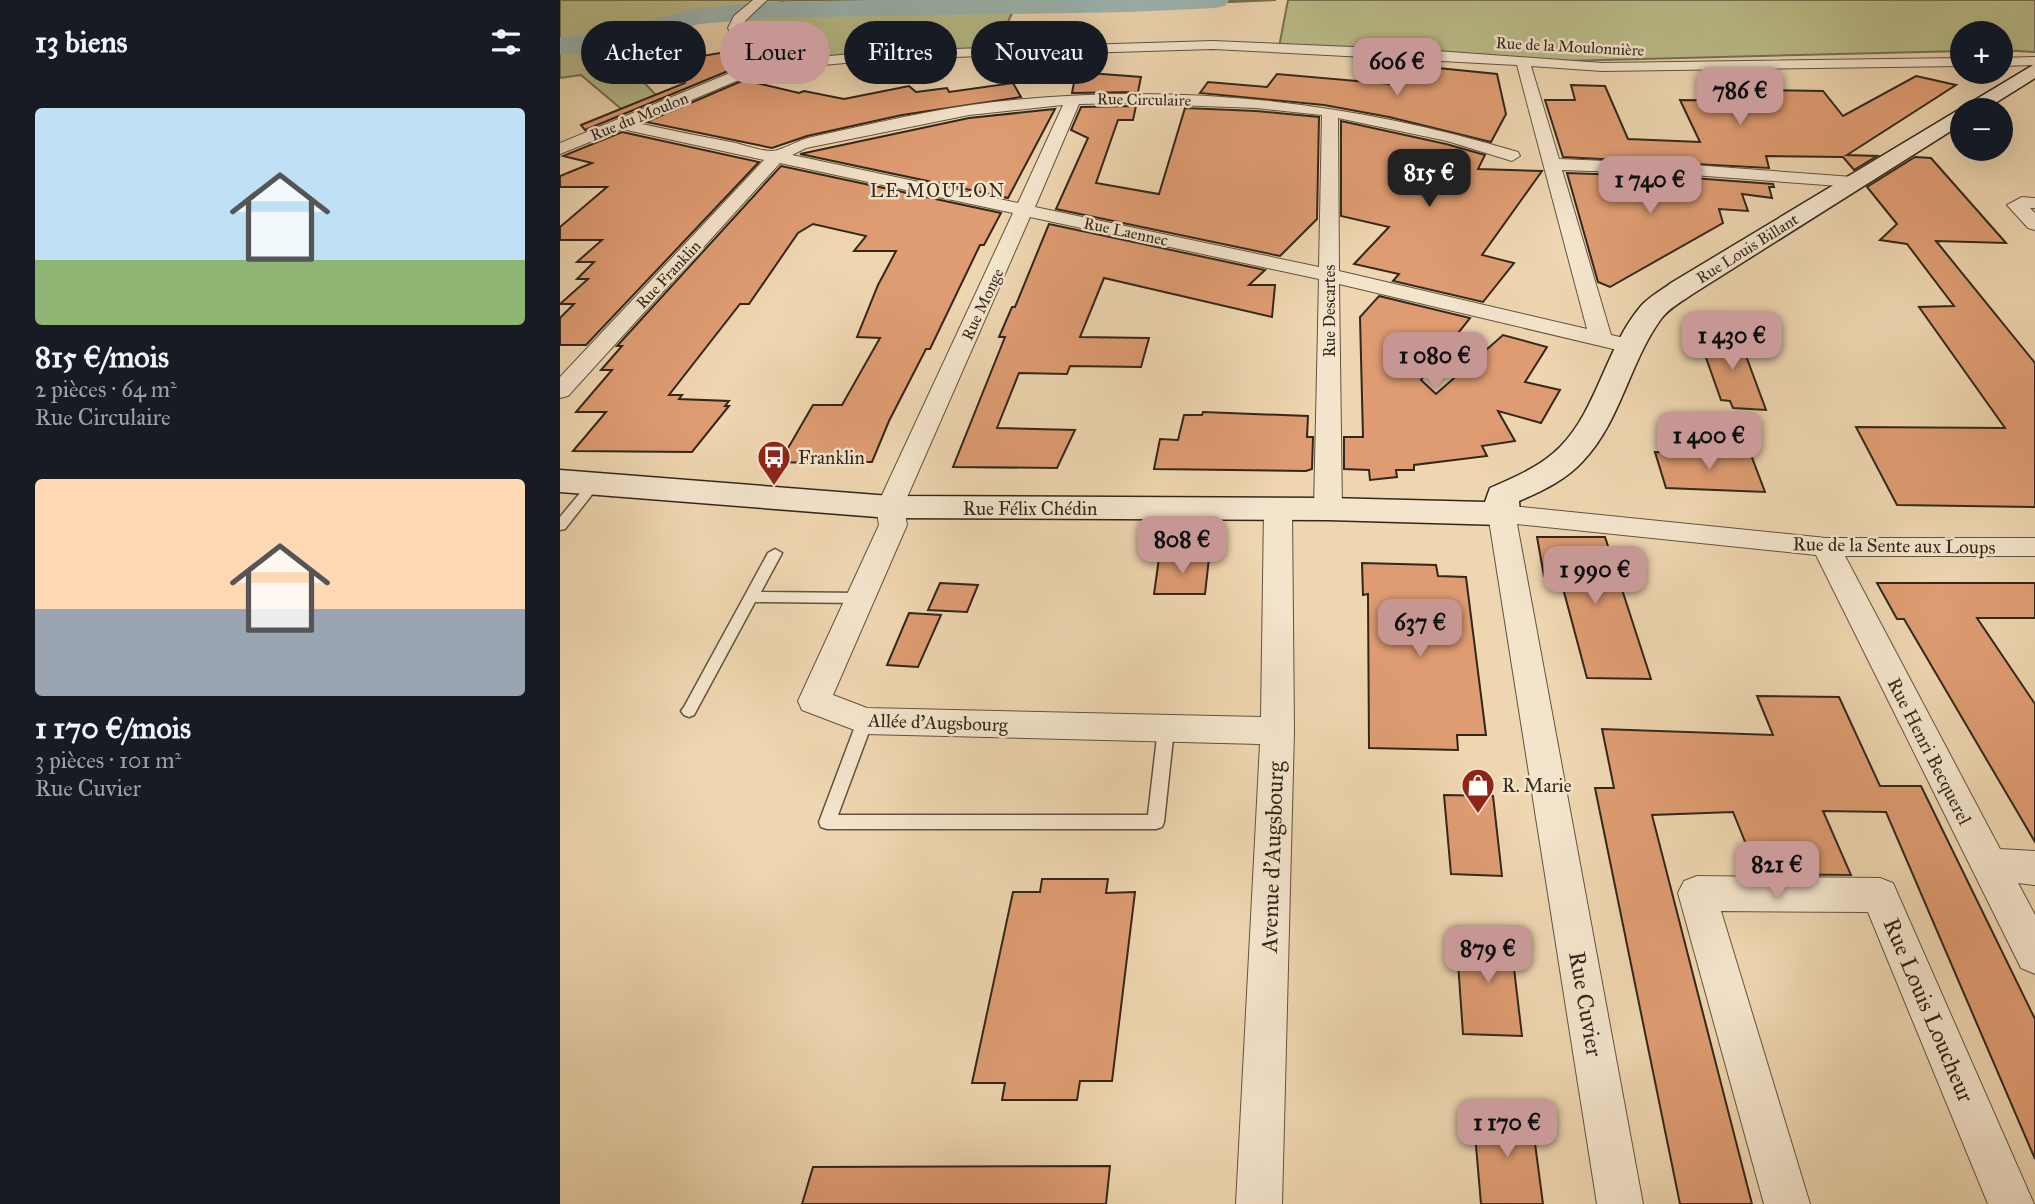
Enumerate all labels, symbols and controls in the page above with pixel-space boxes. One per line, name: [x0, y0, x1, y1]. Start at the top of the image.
chip: Acheter: [581, 21, 706, 84]
chip: Louer: [720, 21, 830, 84]
chip: Filtres: [844, 21, 957, 84]
chip: Nouveau: [971, 21, 1108, 84]
map controls: [1950, 21, 2013, 161]
button: +: [1950, 21, 2013, 84]
icon: filters: [487, 23, 525, 61]
text: 13 biens: [35, 24, 128, 60]
street label: Rue de la Moulonnière: [1495, 33, 1645, 60]
pin: 606 €: [1348, 38, 1446, 98]
text: 606 €: [1369, 47, 1425, 75]
pin: 786 €: [1691, 68, 1789, 127]
text: 786 €: [1712, 76, 1768, 104]
street label: Rue du Moulon: [587, 88, 691, 145]
street label: Rue Circulaire: [1097, 89, 1192, 110]
button: −: [1950, 98, 2013, 161]
pin: 815 €: [1380, 150, 1478, 209]
icon: home: [217, 154, 343, 280]
pin: 1 740 €: [1585, 156, 1715, 216]
text: 815 €: [1404, 158, 1454, 186]
text: 1 740 €: [1615, 165, 1685, 193]
district label: LE MOULON: [870, 180, 1006, 202]
street label: Rue Louis Billant: [1693, 209, 1802, 287]
street label: Rue Laennec: [1082, 213, 1170, 250]
street label: Rue Franklin: [632, 236, 705, 312]
street label: Rue Monge: [958, 265, 1008, 344]
street label: Rue Descartes: [1320, 265, 1339, 357]
pin: 1 430 €: [1667, 312, 1797, 372]
text: 1 430 €: [1698, 321, 1766, 349]
pin: 1 080 €: [1370, 332, 1500, 392]
text: 815 €/mois: [35, 339, 169, 375]
text: 1 080 €: [1399, 341, 1471, 369]
text: 2 pièces · 64 m²: [35, 375, 177, 403]
text: Rue Circulaire: [35, 403, 171, 431]
pin: 1 400 €: [1644, 412, 1774, 472]
text: 1 400 €: [1673, 421, 1745, 449]
bus stop icon: Franklin: [755, 438, 793, 487]
place label: Franklin: [798, 446, 865, 469]
street label: Rue Félix Chédin: [963, 497, 1097, 520]
pin: 808 €: [1133, 516, 1231, 576]
icon: home: [217, 525, 343, 651]
text: 808 €: [1154, 525, 1210, 553]
street label: Rue de la Sente aux Loups: [1792, 532, 1996, 559]
pin: 1 990 €: [1530, 546, 1660, 606]
text: 1 990 €: [1559, 555, 1631, 583]
pin: 637 €: [1371, 600, 1469, 659]
text: 637 €: [1394, 608, 1446, 636]
street label: Rue Henri Becquerel: [1882, 674, 1977, 830]
street label: Allée d'Augsbourg: [867, 709, 1008, 737]
text: 1 170 €/mois: [35, 710, 191, 746]
text: 3 pièces · 101 m²: [35, 746, 181, 774]
street label: Avenue d'Augsbourg: [1255, 761, 1290, 954]
shop icon: R. Marie: [1459, 766, 1497, 815]
text: Rue Cuvier: [35, 774, 141, 802]
place label: R. Marie: [1502, 774, 1572, 797]
pin: 821 €: [1728, 842, 1826, 901]
text: 821 €: [1751, 850, 1803, 878]
street label: Rue Louis Loucheur: [1878, 914, 1981, 1107]
pin: 879 €: [1439, 926, 1537, 985]
text: 879 €: [1460, 934, 1516, 962]
street label: Rue Cuvier: [1563, 949, 1609, 1059]
pin: 1 170 €: [1442, 1100, 1572, 1159]
text: 1 170 €: [1473, 1108, 1541, 1136]

